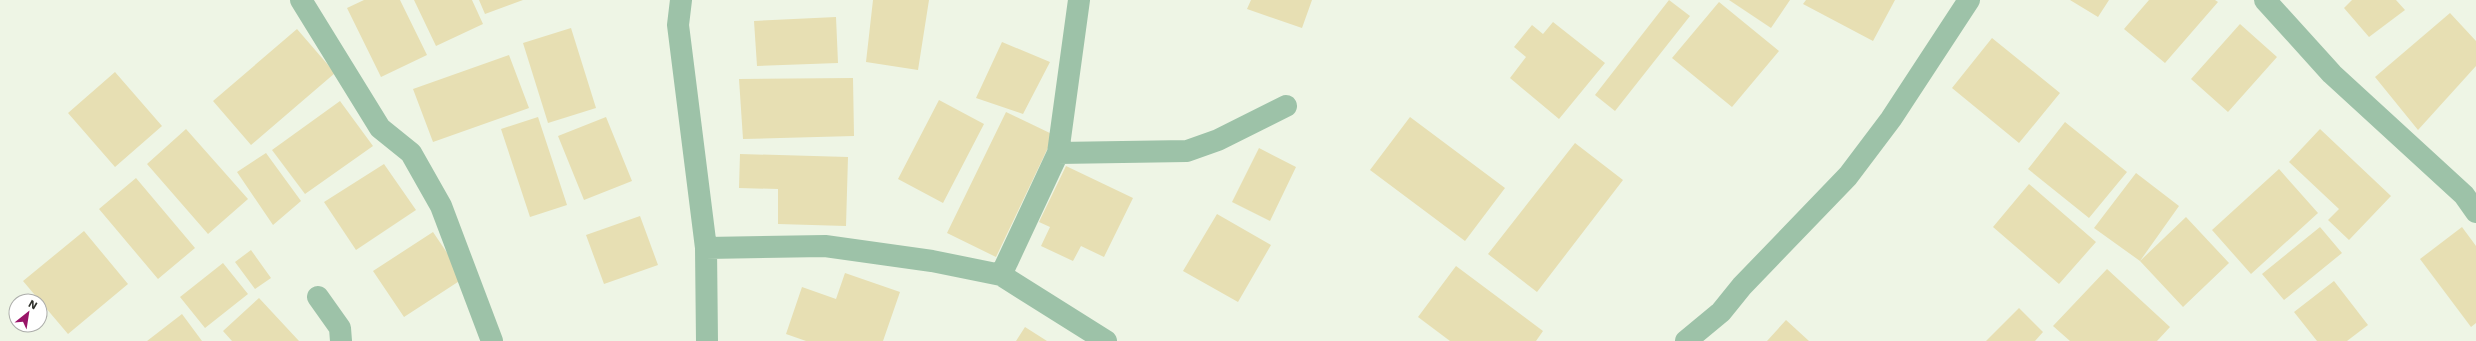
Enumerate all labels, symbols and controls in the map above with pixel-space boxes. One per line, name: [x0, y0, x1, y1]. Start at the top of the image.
north arrow: [8, 293, 48, 333]
text: N: [26, 297, 40, 312]

